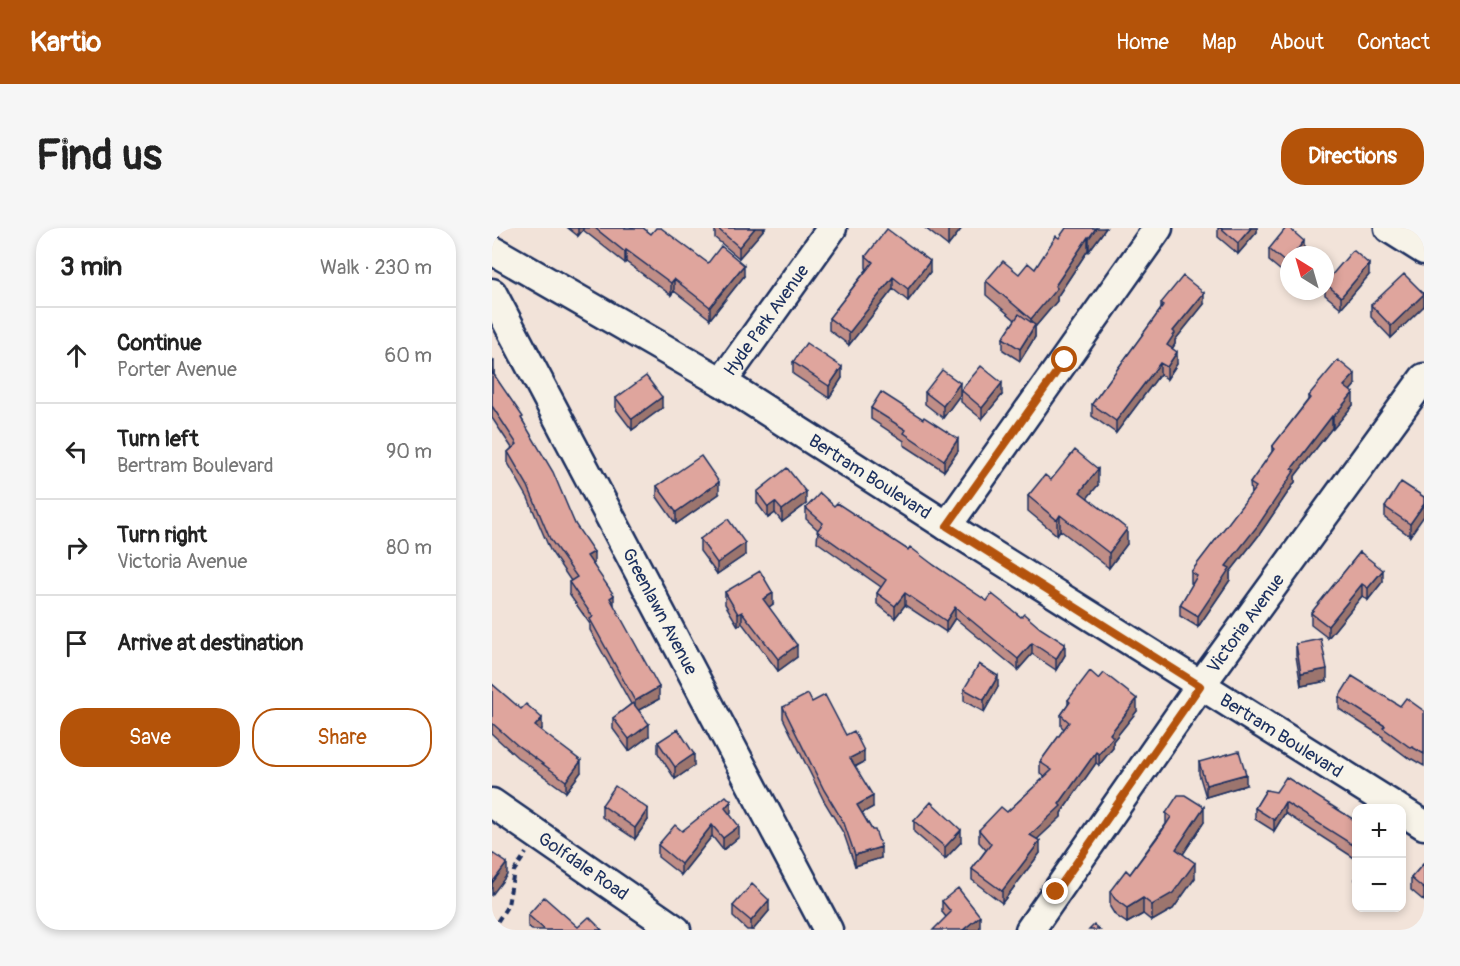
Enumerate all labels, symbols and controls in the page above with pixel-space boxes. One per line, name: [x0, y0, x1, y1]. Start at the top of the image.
text: Kartio: [30, 25, 101, 60]
text: Home: [1116, 29, 1169, 56]
text: Map: [1202, 29, 1237, 56]
text: About: [1270, 29, 1324, 56]
text: Contact: [1357, 29, 1430, 56]
button: Directions: [1281, 128, 1424, 185]
text: Find us: [36, 130, 162, 182]
north arrow: [1280, 246, 1334, 300]
text: 3 min: [60, 251, 122, 283]
text: Walk · 230 m: [320, 255, 432, 280]
street label: Hyde Park Avenue: [719, 260, 814, 380]
text: Continue: [117, 329, 201, 357]
icon: ahead: [60, 339, 93, 372]
text: 60 m: [385, 343, 432, 368]
route start: [1051, 346, 1077, 372]
text: Porter Avenue: [117, 357, 237, 382]
text: Turn left: [117, 425, 199, 453]
street label: Bertram Boulevard: [805, 429, 936, 524]
icon: left: [60, 435, 93, 468]
text: 90 m: [386, 439, 432, 464]
text: Bertram Boulevard: [117, 453, 274, 478]
text: Turn right: [117, 521, 207, 549]
icon: right: [60, 531, 93, 564]
text: 80 m: [386, 535, 432, 560]
street label: Greenlawn Avenue: [617, 544, 703, 679]
text: Victoria Avenue: [117, 549, 247, 574]
street label: Victoria Avenue: [1202, 569, 1290, 677]
icon: arrive: [60, 627, 93, 660]
text: Arrive at destination: [117, 629, 303, 657]
street label: Bertram Boulevard: [1216, 688, 1347, 783]
button: Save: [60, 708, 240, 767]
button: Share: [252, 708, 432, 767]
map controls: [1352, 804, 1406, 912]
button: +: [1352, 804, 1406, 858]
street label: Golfdale Road: [534, 827, 633, 905]
button: −: [1352, 858, 1406, 912]
route end: [1042, 878, 1068, 904]

